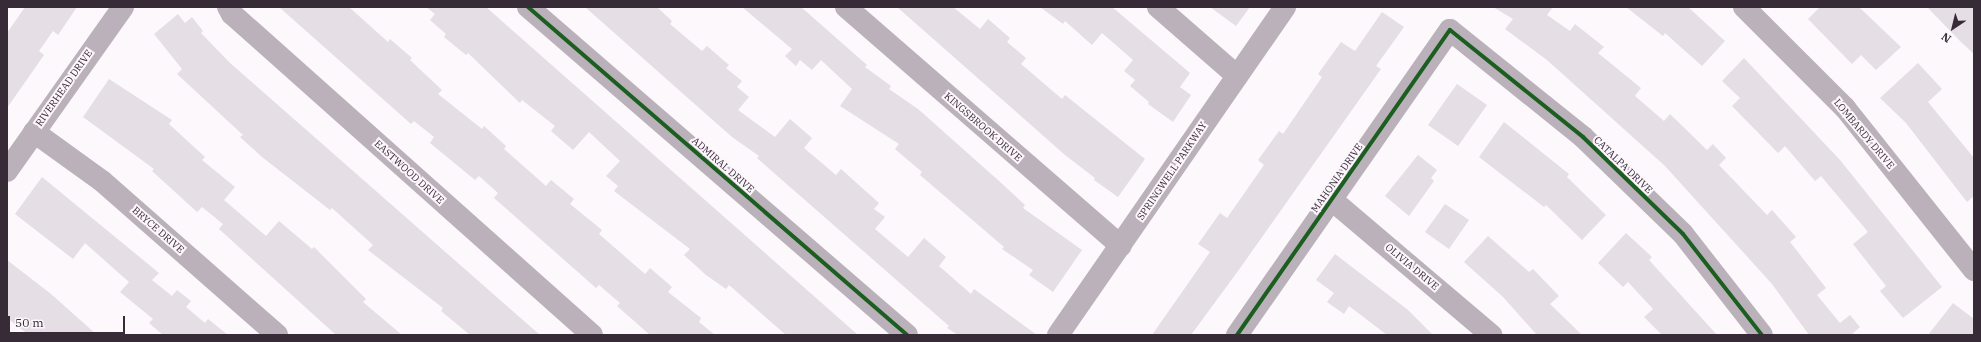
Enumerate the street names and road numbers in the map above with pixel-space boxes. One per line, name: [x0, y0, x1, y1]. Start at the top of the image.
street label: RIVERHEAD DRIVE: [33, 47, 95, 129]
street label: KINGSBROOK DRIVE: [942, 90, 1024, 164]
street label: LOMBARDY DRIVE: [1831, 97, 1897, 171]
street label: SPRINGWELL PARKWAY: [1135, 120, 1209, 222]
street label: CATALPA DRIVE: [1591, 134, 1655, 196]
street label: ADMIRAL DRIVE: [690, 135, 756, 195]
street label: EASTWOOD DRIVE: [372, 138, 446, 206]
street label: MAHONIA DRIVE: [1309, 141, 1365, 215]
street label: BRYCE DRIVE: [130, 204, 186, 256]
street label: OLIVIA DRIVE: [1383, 241, 1441, 293]

